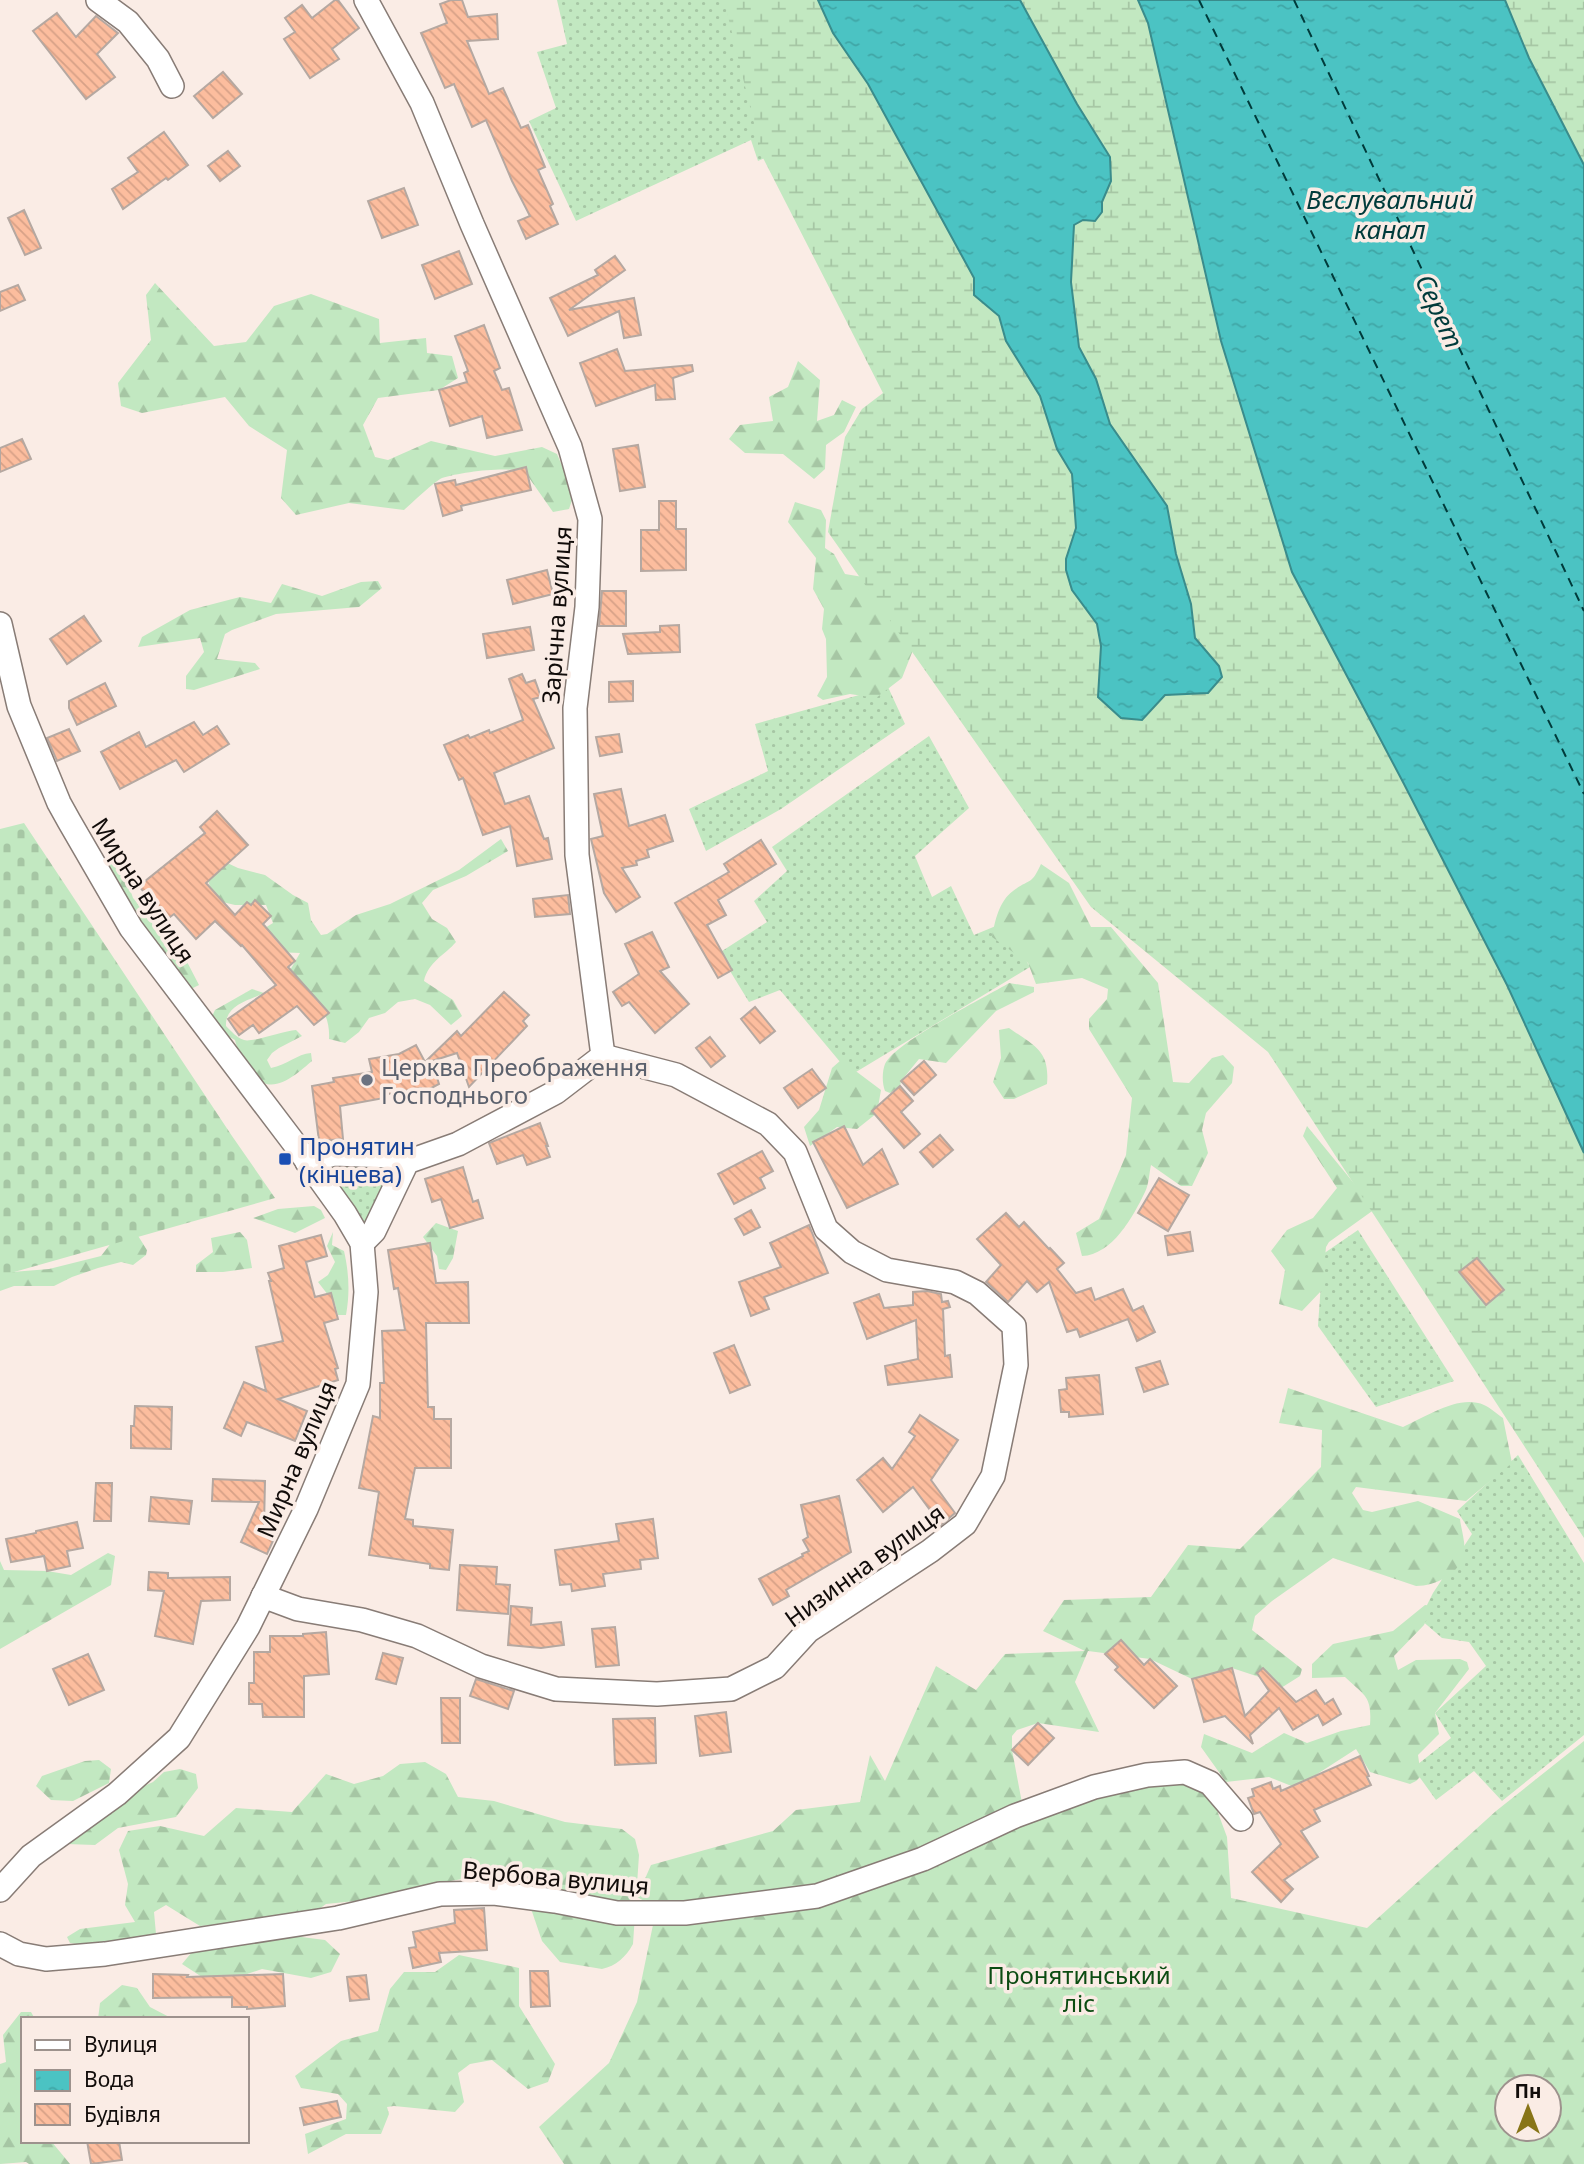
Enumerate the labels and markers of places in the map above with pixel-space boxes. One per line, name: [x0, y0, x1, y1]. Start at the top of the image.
place label: Церква Преображення Господнього: [381, 1050, 648, 1111]
marker: Церква Преображення Господнього: [359, 1072, 375, 1088]
place label: Пронятин (кінцева): [299, 1129, 415, 1190]
marker: Пронятин (кінцева): [277, 1151, 293, 1167]

